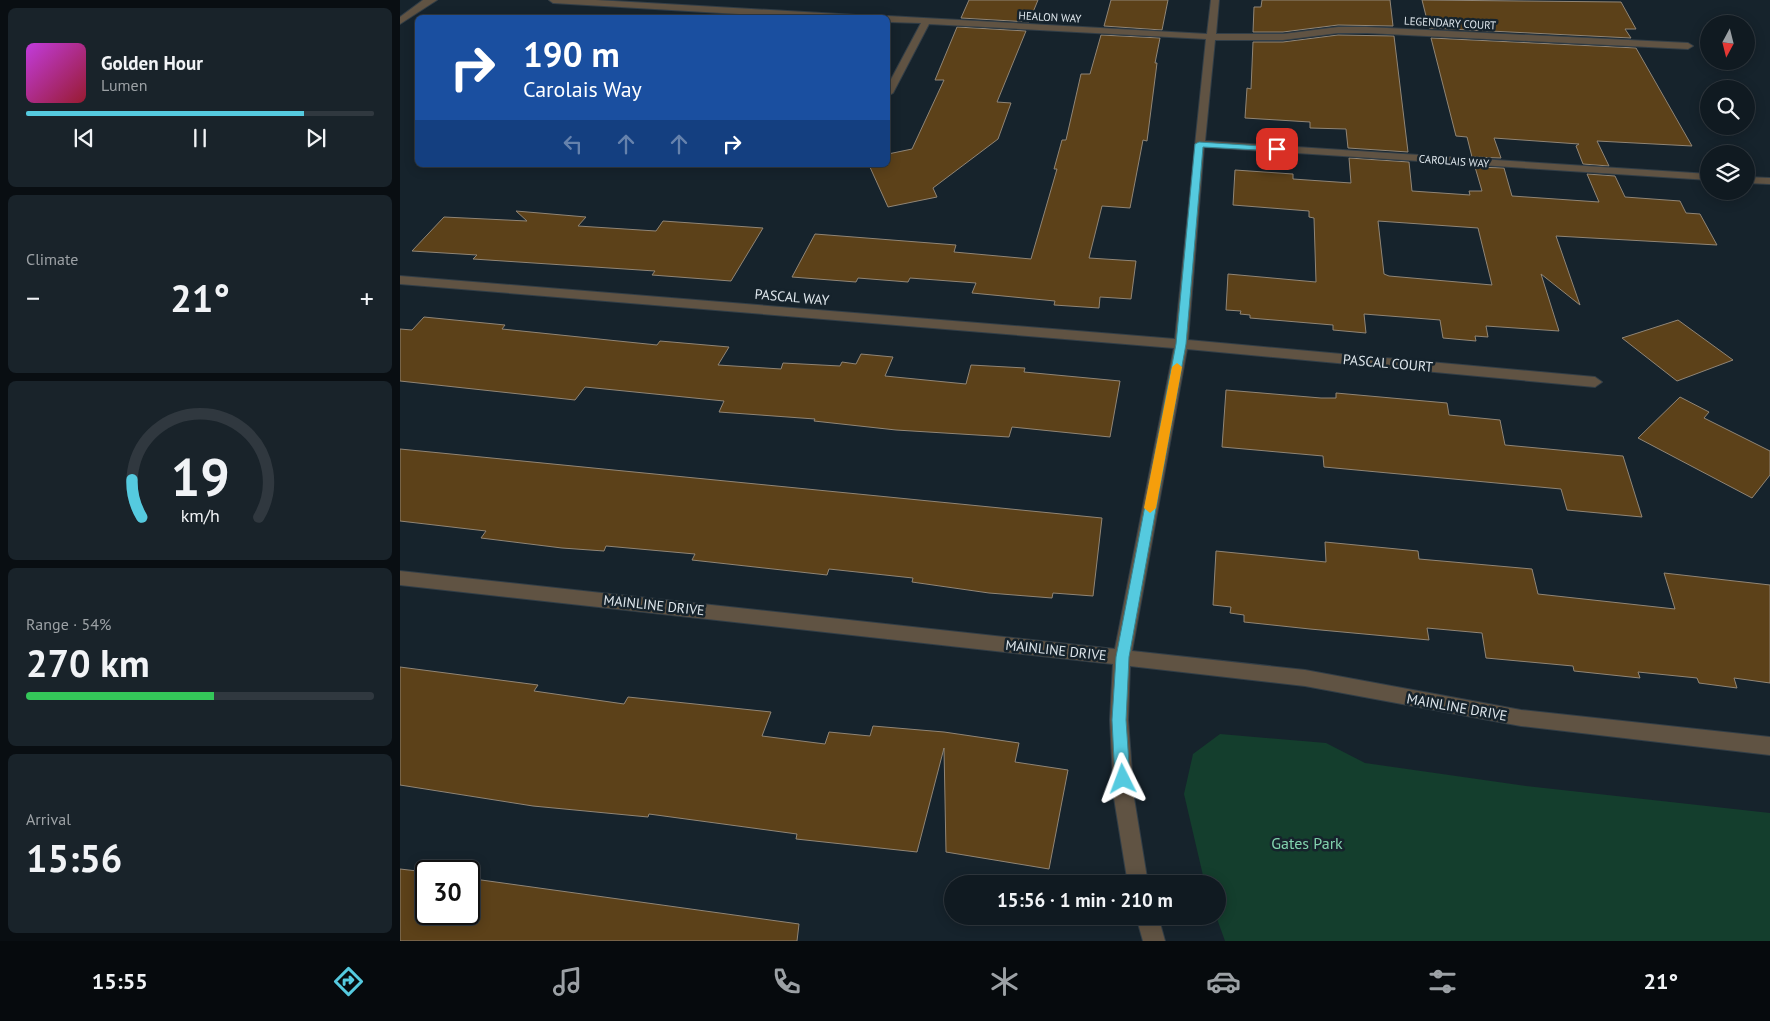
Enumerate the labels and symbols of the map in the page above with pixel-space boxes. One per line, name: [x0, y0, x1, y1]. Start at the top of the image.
street label: HEALON WAY: [1018, 8, 1083, 26]
street label: LEGENDARY COURT: [1404, 14, 1496, 32]
north arrow: [1700, 15, 1755, 70]
pin: [1256, 128, 1298, 170]
street label: CAROLAIS WAY: [1418, 152, 1491, 171]
street label: PASCAL WAY: [754, 285, 830, 309]
street label: PASCAL COURT: [1342, 350, 1434, 376]
street label: MAINLINE DRIVE: [602, 591, 706, 619]
street label: MAINLINE DRIVE: [1004, 636, 1108, 664]
street label: MAINLINE DRIVE: [1405, 689, 1509, 725]
position arrow: [1096, 752, 1148, 804]
park label: Gates Park: [1271, 833, 1343, 853]
speed limit sign: 30: [415, 860, 480, 925]

